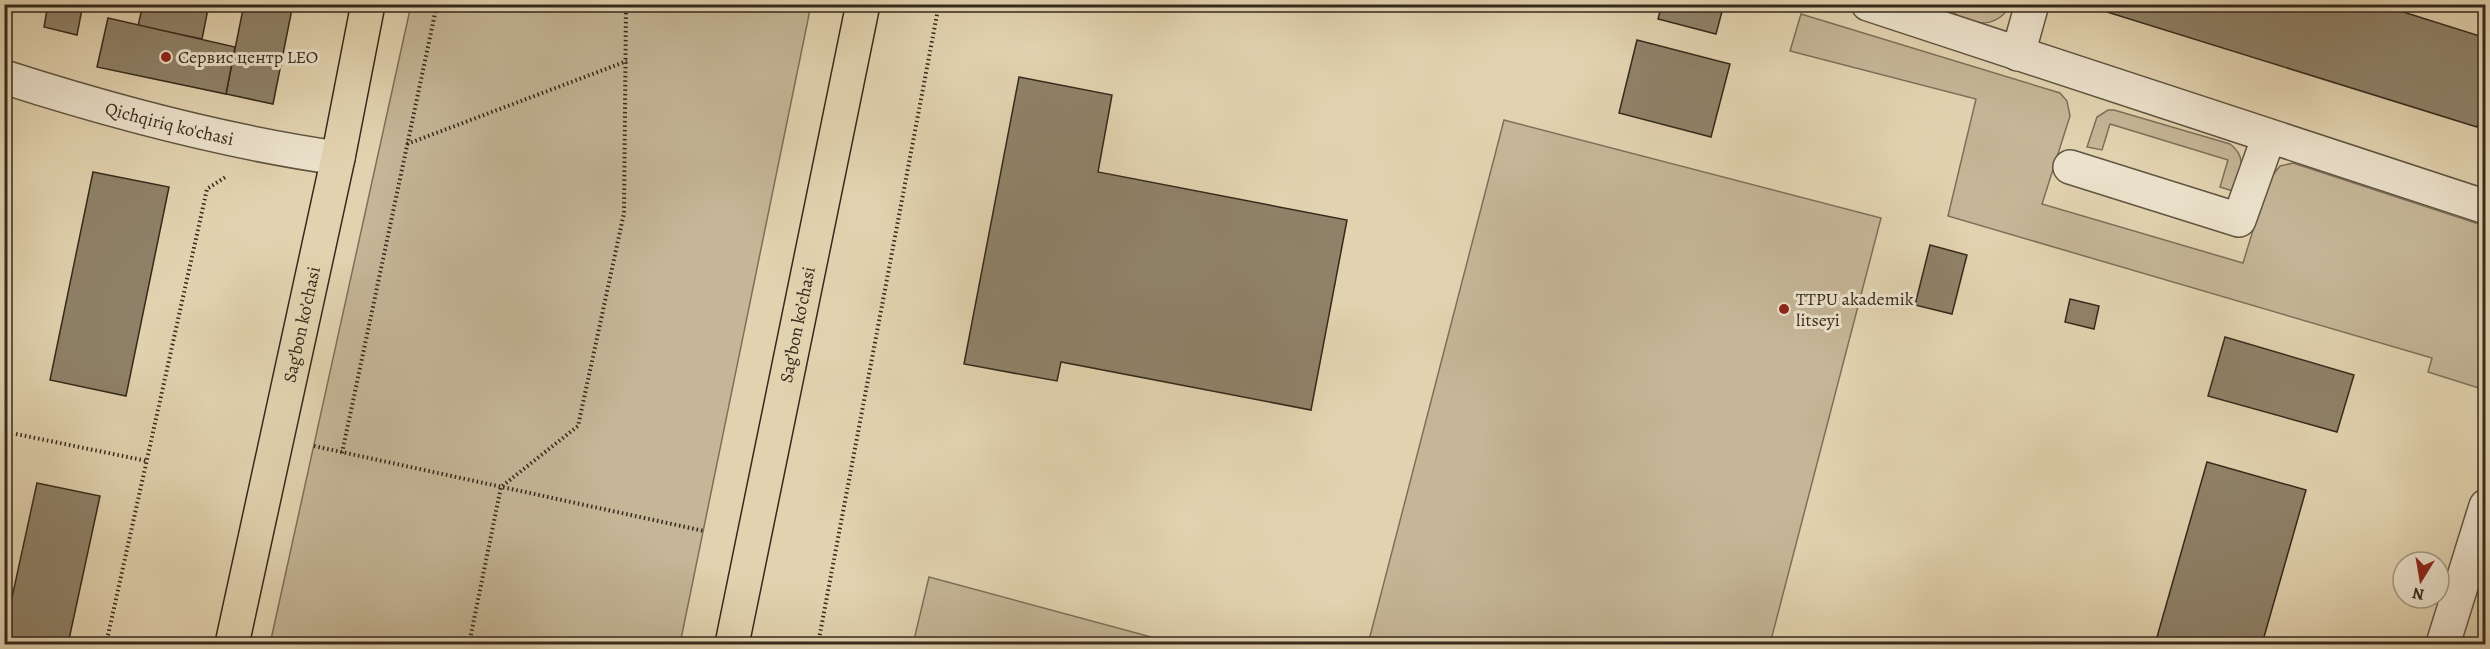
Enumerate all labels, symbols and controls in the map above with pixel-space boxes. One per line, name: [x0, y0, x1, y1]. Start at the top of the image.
place label: Сервис центр LEO: [178, 45, 318, 69]
marker: Сервис центр LEO: [159, 50, 173, 64]
street label: Qichqiriq ko'chasi: [102, 96, 236, 151]
street label: Sag’bon ko’chasi: [277, 264, 326, 385]
street label: Sag’bon ko’chasi: [774, 264, 821, 385]
place label: TTPU akademik litseyi: [1796, 287, 1914, 332]
marker: TTPU akademik litseyi: [1777, 302, 1791, 316]
north arrow: [2391, 550, 2451, 610]
text: N: [2410, 582, 2426, 606]

